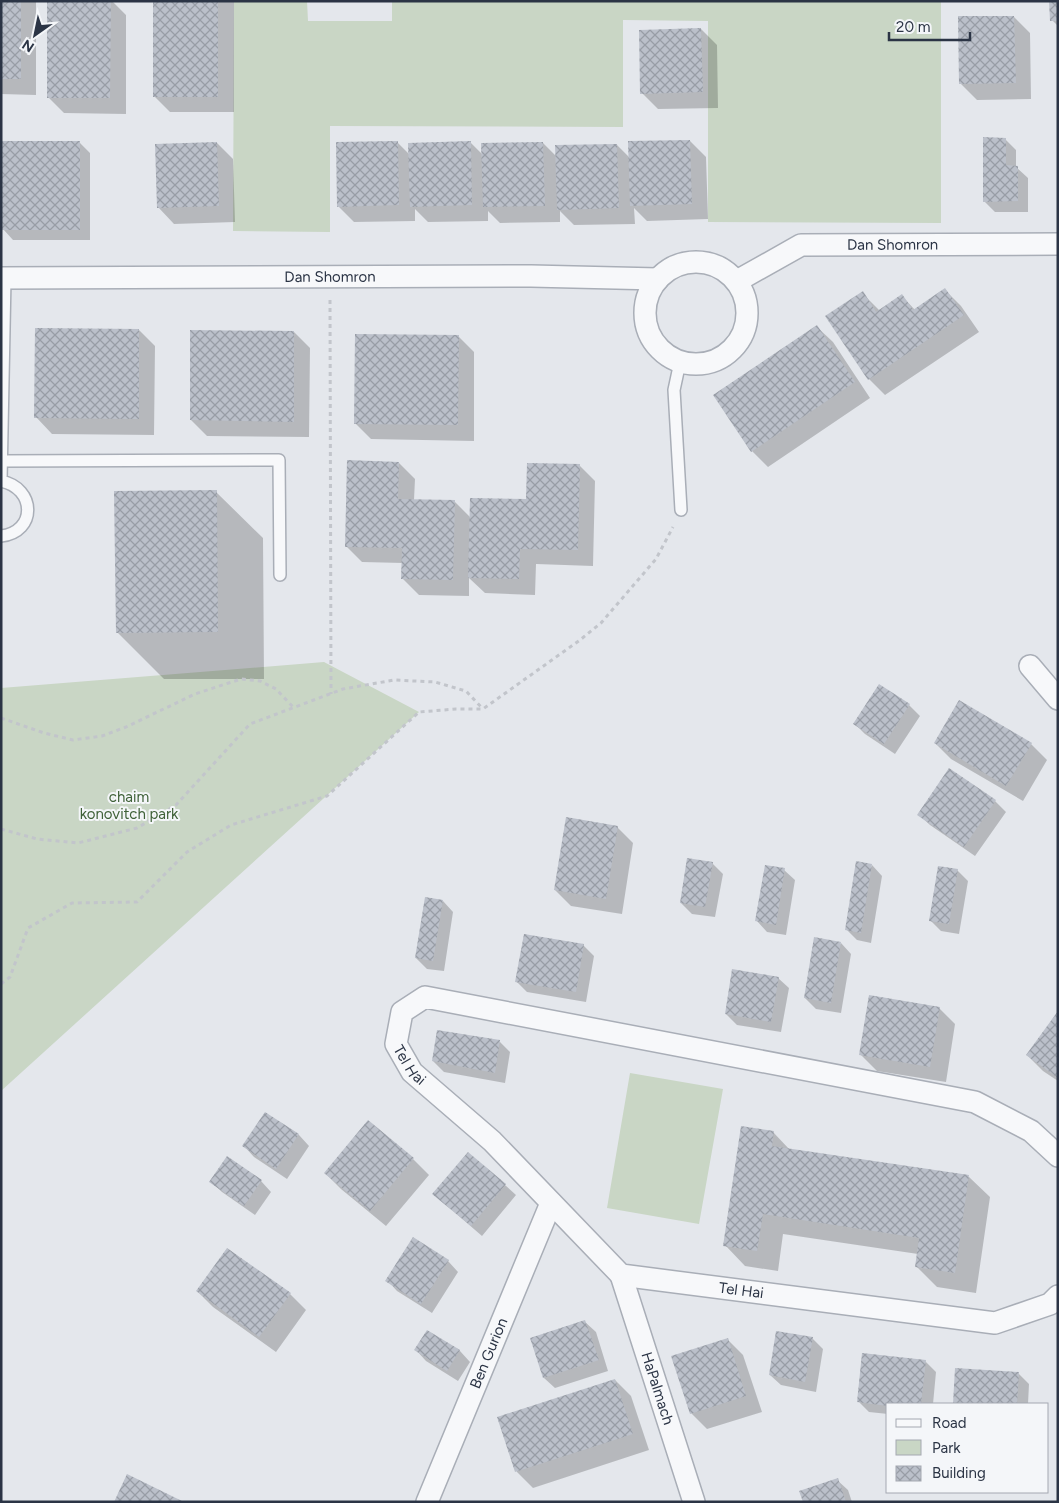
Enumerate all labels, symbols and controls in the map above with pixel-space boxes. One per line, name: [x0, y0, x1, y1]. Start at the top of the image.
north arrow: [10, 10, 60, 60]
scale bar: [889, 10, 970, 42]
text: 20 m: [896, 18, 930, 36]
text: N: [19, 35, 37, 56]
street label: Dan Shomron: [847, 235, 938, 254]
street label: Dan Shomron: [284, 268, 376, 286]
park label: chaim konovitch park: [80, 788, 179, 823]
street label: Tel Hai: [390, 1042, 430, 1089]
street label: Tel Hai: [718, 1279, 765, 1302]
street label: Ben Gurion: [466, 1315, 511, 1391]
street label: HaPalmach: [637, 1350, 678, 1427]
legend: [886, 1403, 1049, 1493]
text: Road: [932, 1414, 967, 1432]
text: Park: [932, 1439, 961, 1457]
text: Building: [932, 1464, 986, 1482]

